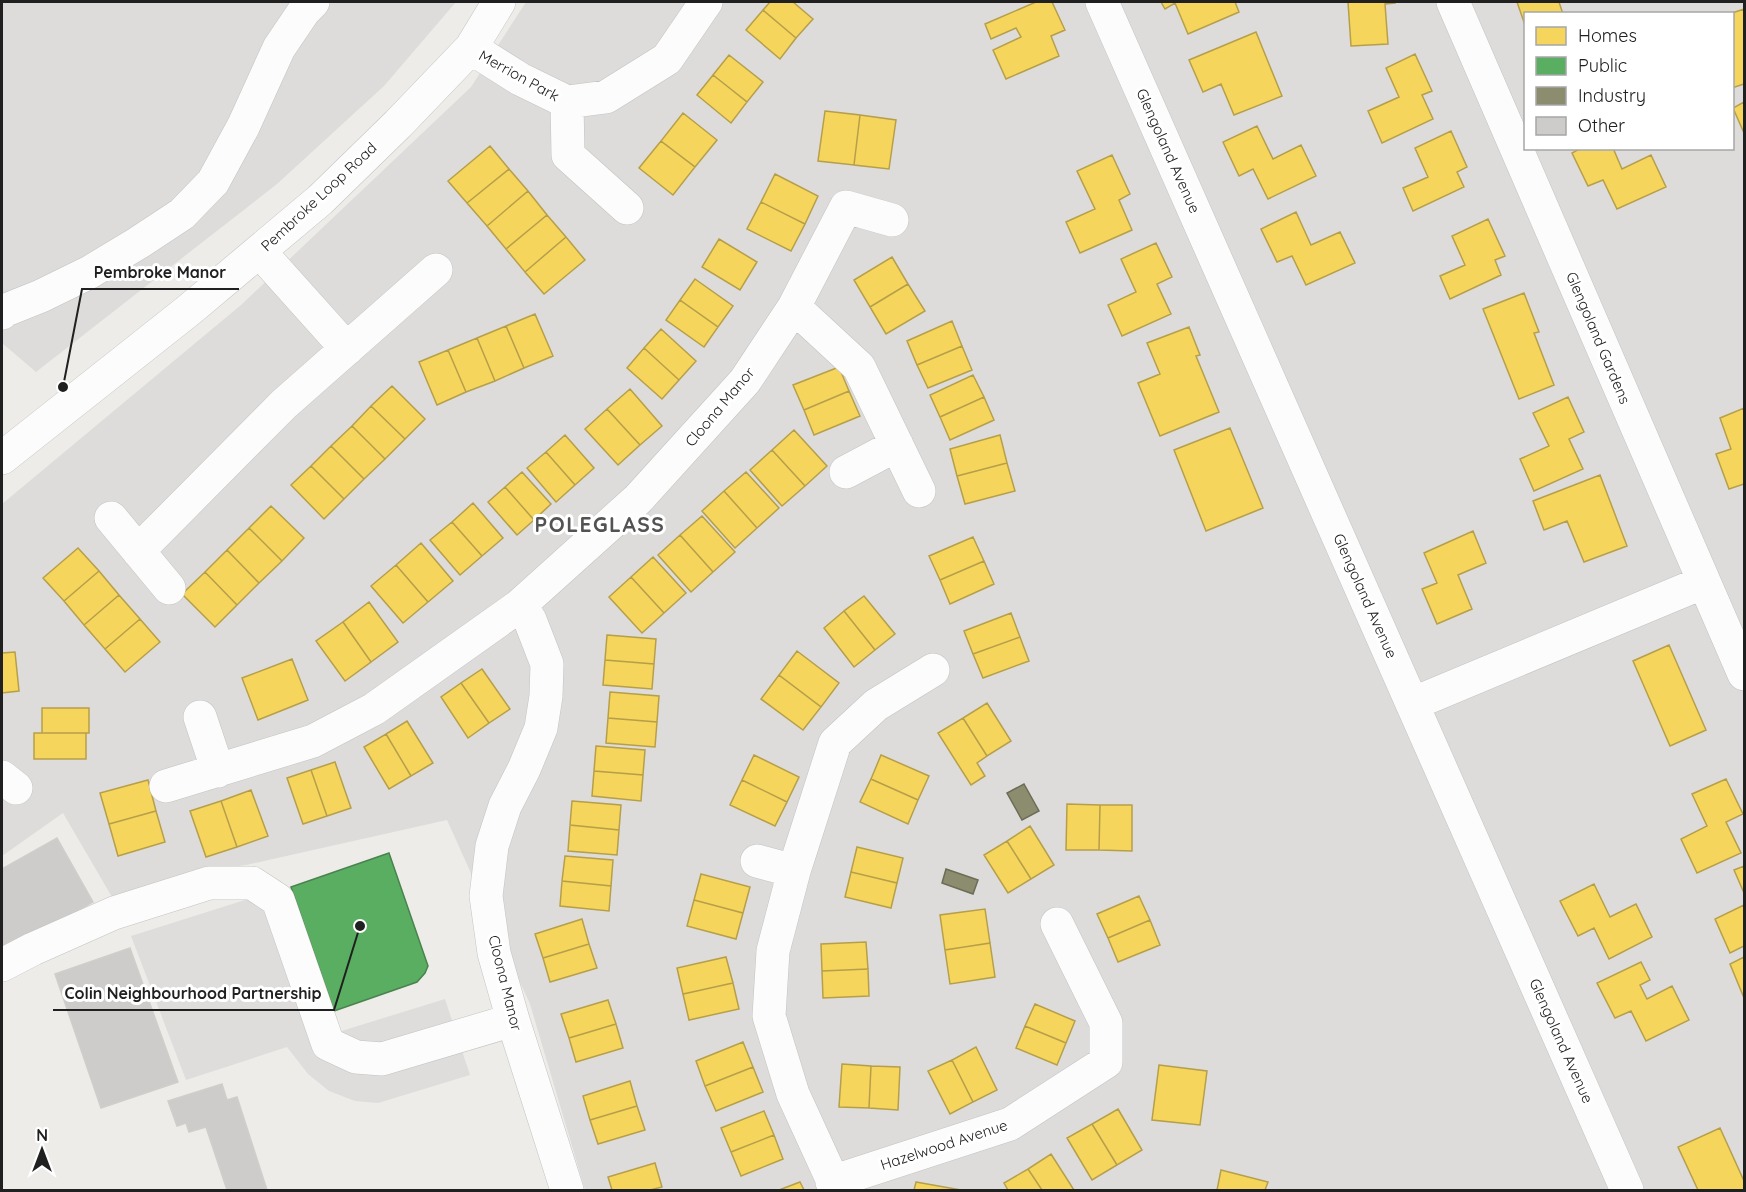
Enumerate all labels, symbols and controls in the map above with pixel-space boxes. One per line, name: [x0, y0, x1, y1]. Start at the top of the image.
legend: [1524, 12, 1734, 150]
text: Homes: [1578, 24, 1637, 47]
street label: Merrion Park: [476, 46, 563, 106]
text: Public: [1578, 54, 1627, 77]
text: Industry: [1578, 84, 1646, 107]
street label: Glengoland Avenue: [1132, 85, 1205, 216]
text: Other: [1578, 114, 1625, 137]
street label: Pembroke Loop Road: [257, 138, 380, 255]
callout: Pembroke Manor: [82, 255, 239, 289]
text: Pembroke Manor: [94, 262, 226, 282]
street label: Glengoland Gardens: [1562, 269, 1635, 407]
street label: Cloona Manor: [681, 363, 759, 450]
district label: POLEGLASS: [535, 511, 665, 537]
street label: Glengoland Avenue: [1329, 530, 1402, 661]
street label: Cloona Manor: [484, 933, 527, 1033]
street label: Glengoland Avenue: [1525, 975, 1598, 1106]
callout: Colin Neighbourhood Partnership: [53, 976, 334, 1010]
text: Colin Neighbourhood Partnership: [65, 983, 321, 1003]
street label: Hazelwood Avenue: [878, 1115, 1010, 1174]
north arrow: [12, 1120, 72, 1180]
text: N: [36, 1125, 48, 1145]

